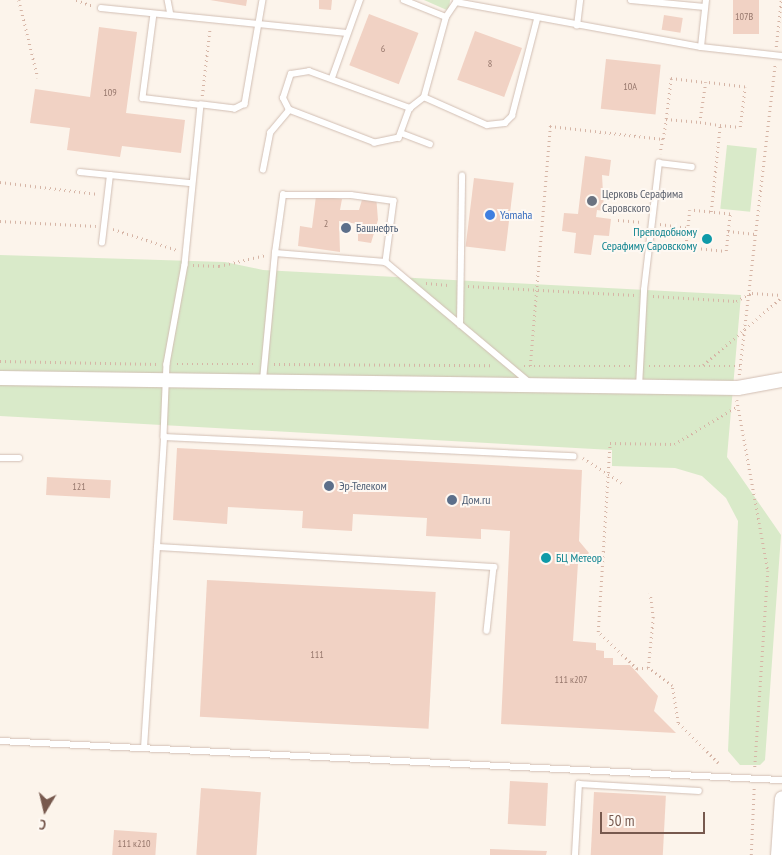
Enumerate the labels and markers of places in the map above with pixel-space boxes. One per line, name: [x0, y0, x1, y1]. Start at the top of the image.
place label: Церковь Серафима Саровского: [602, 187, 683, 215]
marker: Церковь Серафима Саровского: [586, 195, 598, 207]
place label: Yamaha: [500, 208, 532, 222]
marker: Yamaha: [484, 209, 496, 221]
place label: Башнефть: [356, 221, 398, 235]
marker: Башнефть: [340, 222, 352, 234]
place label: Преподобному Серафиму Саровскому: [601, 225, 697, 253]
marker: Преподобному Серафиму Саровскому: [701, 233, 713, 245]
place label: Эр-Телеком: [339, 479, 387, 493]
marker: Эр-Телеком: [323, 480, 335, 492]
place label: Дом.ru: [462, 493, 490, 507]
marker: Дом.ru: [446, 494, 458, 506]
place label: БЦ Метеор: [556, 551, 602, 565]
marker: БЦ Метеор: [540, 552, 552, 564]

